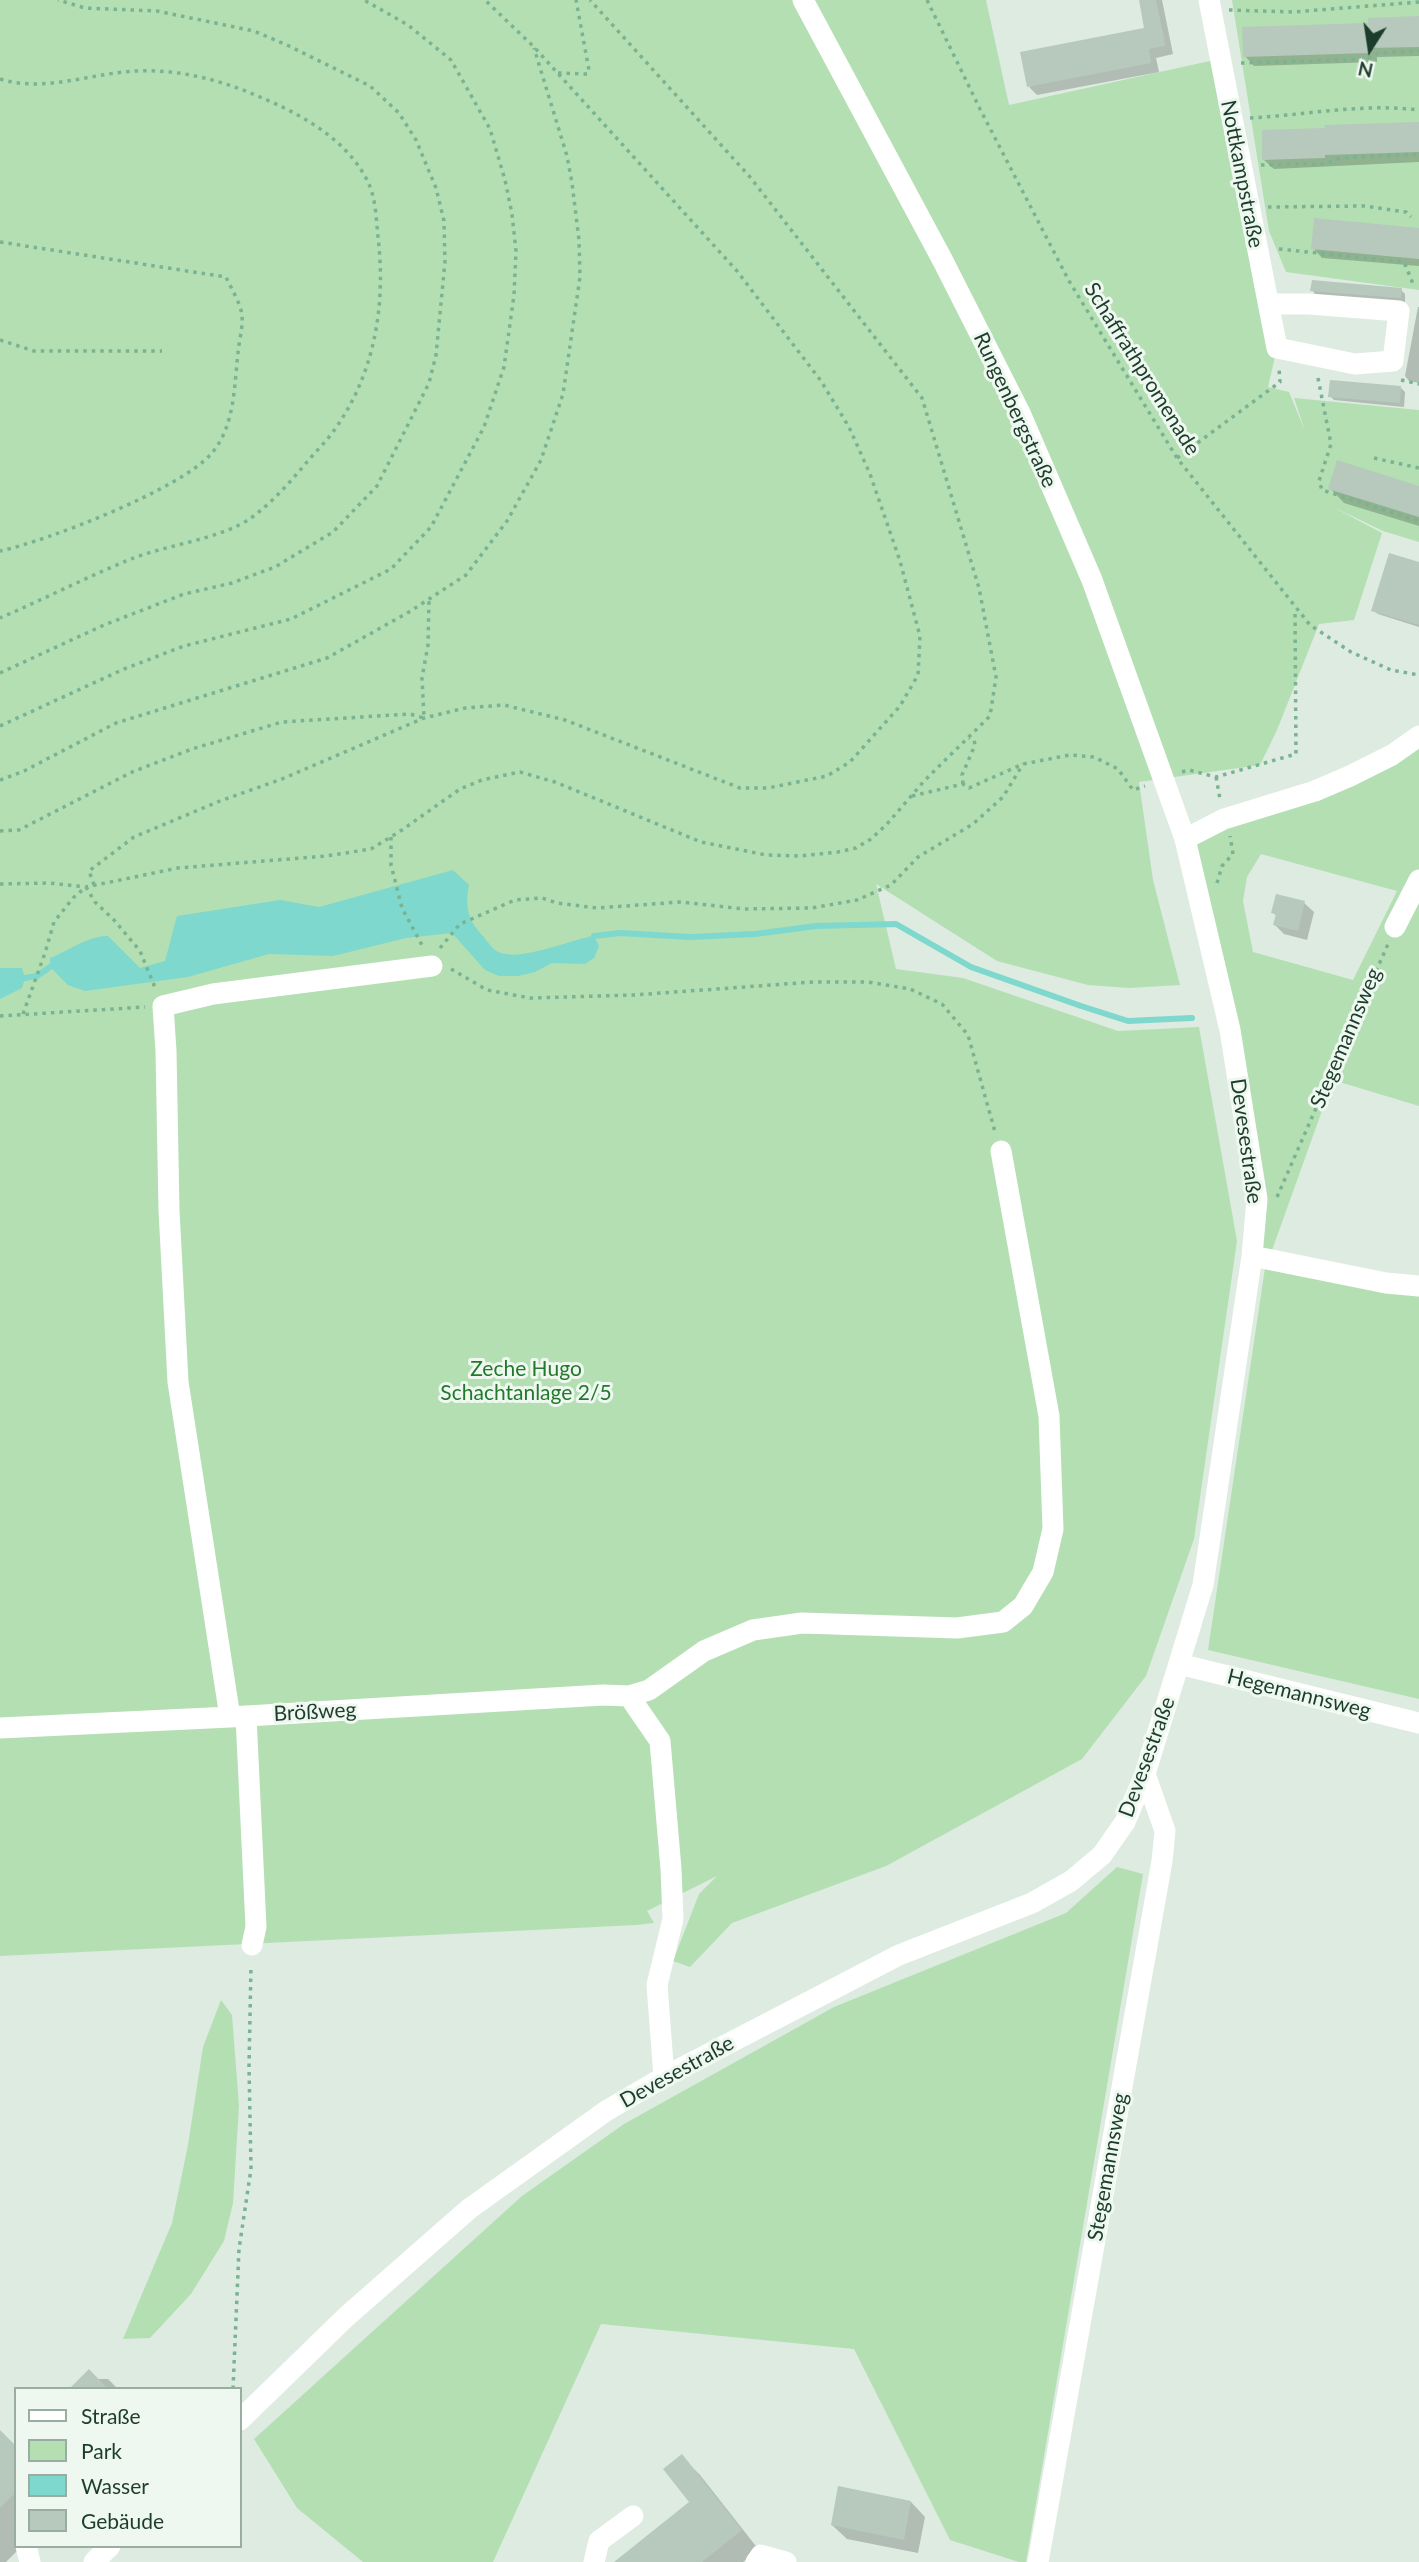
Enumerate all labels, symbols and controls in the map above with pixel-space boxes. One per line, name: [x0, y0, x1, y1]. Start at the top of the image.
north arrow: [1335, 14, 1405, 84]
text: N: [1356, 57, 1375, 83]
street label: Nottkampstraße: [1215, 98, 1269, 250]
street label: Schaffrathpromenade: [1079, 278, 1205, 460]
street label: Rungenbergstraße: [968, 328, 1062, 492]
street label: Stegemannsweg: [1305, 964, 1387, 1112]
street label: Devesestraße: [1225, 1077, 1267, 1205]
park label: Zeche Hugo Schachtanlage 2/5: [440, 1356, 612, 1406]
street label: Hegemannsweg: [1225, 1664, 1373, 1724]
street label: Devesestraße: [1114, 1693, 1180, 1821]
street label: Brößweg: [273, 1697, 357, 1727]
street label: Devesestraße: [616, 2030, 738, 2114]
street label: Stegemannsweg: [1083, 2091, 1133, 2243]
legend: [14, 2387, 242, 2548]
text: Straße: [81, 2403, 141, 2428]
text: Park: [81, 2438, 122, 2463]
text: Wasser: [81, 2473, 149, 2498]
text: Gebäude: [81, 2508, 164, 2533]

